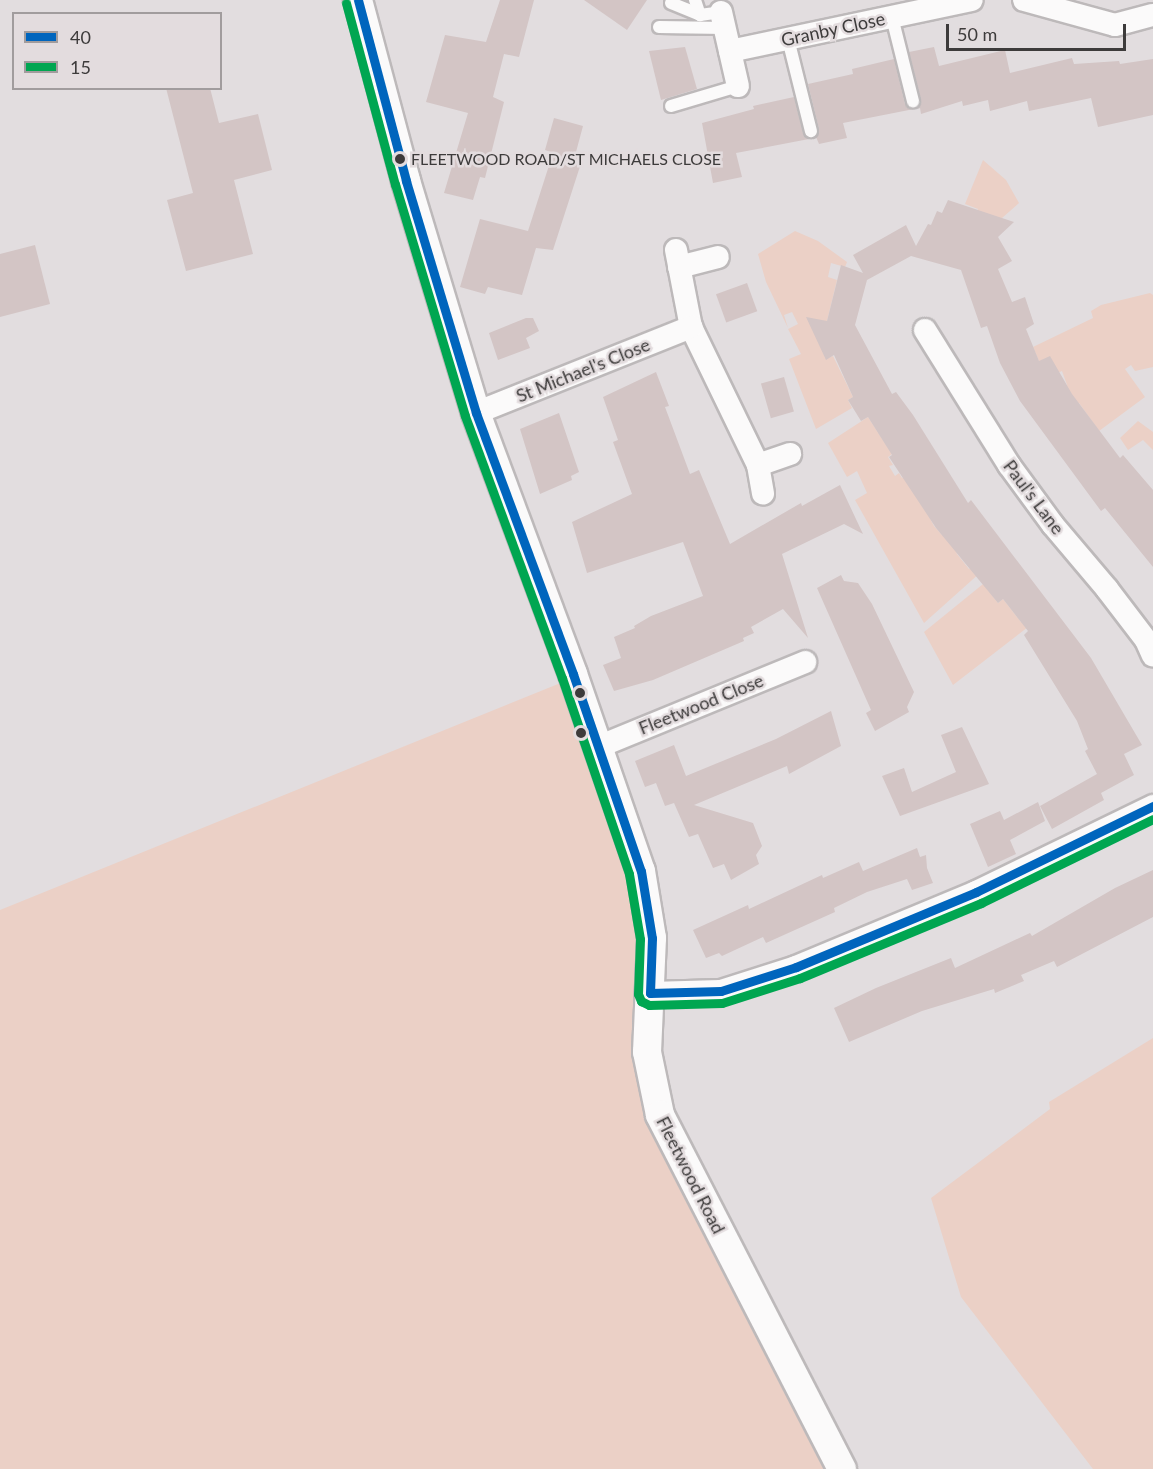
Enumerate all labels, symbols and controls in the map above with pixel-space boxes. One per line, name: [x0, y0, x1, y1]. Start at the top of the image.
street label: Granby Close: [779, 7, 887, 51]
legend: [12, 12, 222, 90]
scale bar: [949, 12, 1129, 50]
text: 50 m: [957, 23, 997, 45]
text: 40: [70, 26, 91, 48]
text: 15: [70, 56, 91, 78]
place label: FLEETWOOD ROAD/ST MICHAELS CLOSE: [411, 149, 722, 169]
marker: FLEETWOOD ROAD/ST MICHAELS CLOSE: [394, 153, 406, 165]
street label: St Michael's Close: [513, 333, 653, 407]
street label: Paul's Lane: [999, 456, 1069, 538]
street label: Fleetwood Close: [636, 669, 766, 739]
unlabelled marker: [574, 687, 586, 699]
unlabelled marker: [575, 727, 587, 739]
street label: Fleetwood Road: [652, 1113, 730, 1237]

